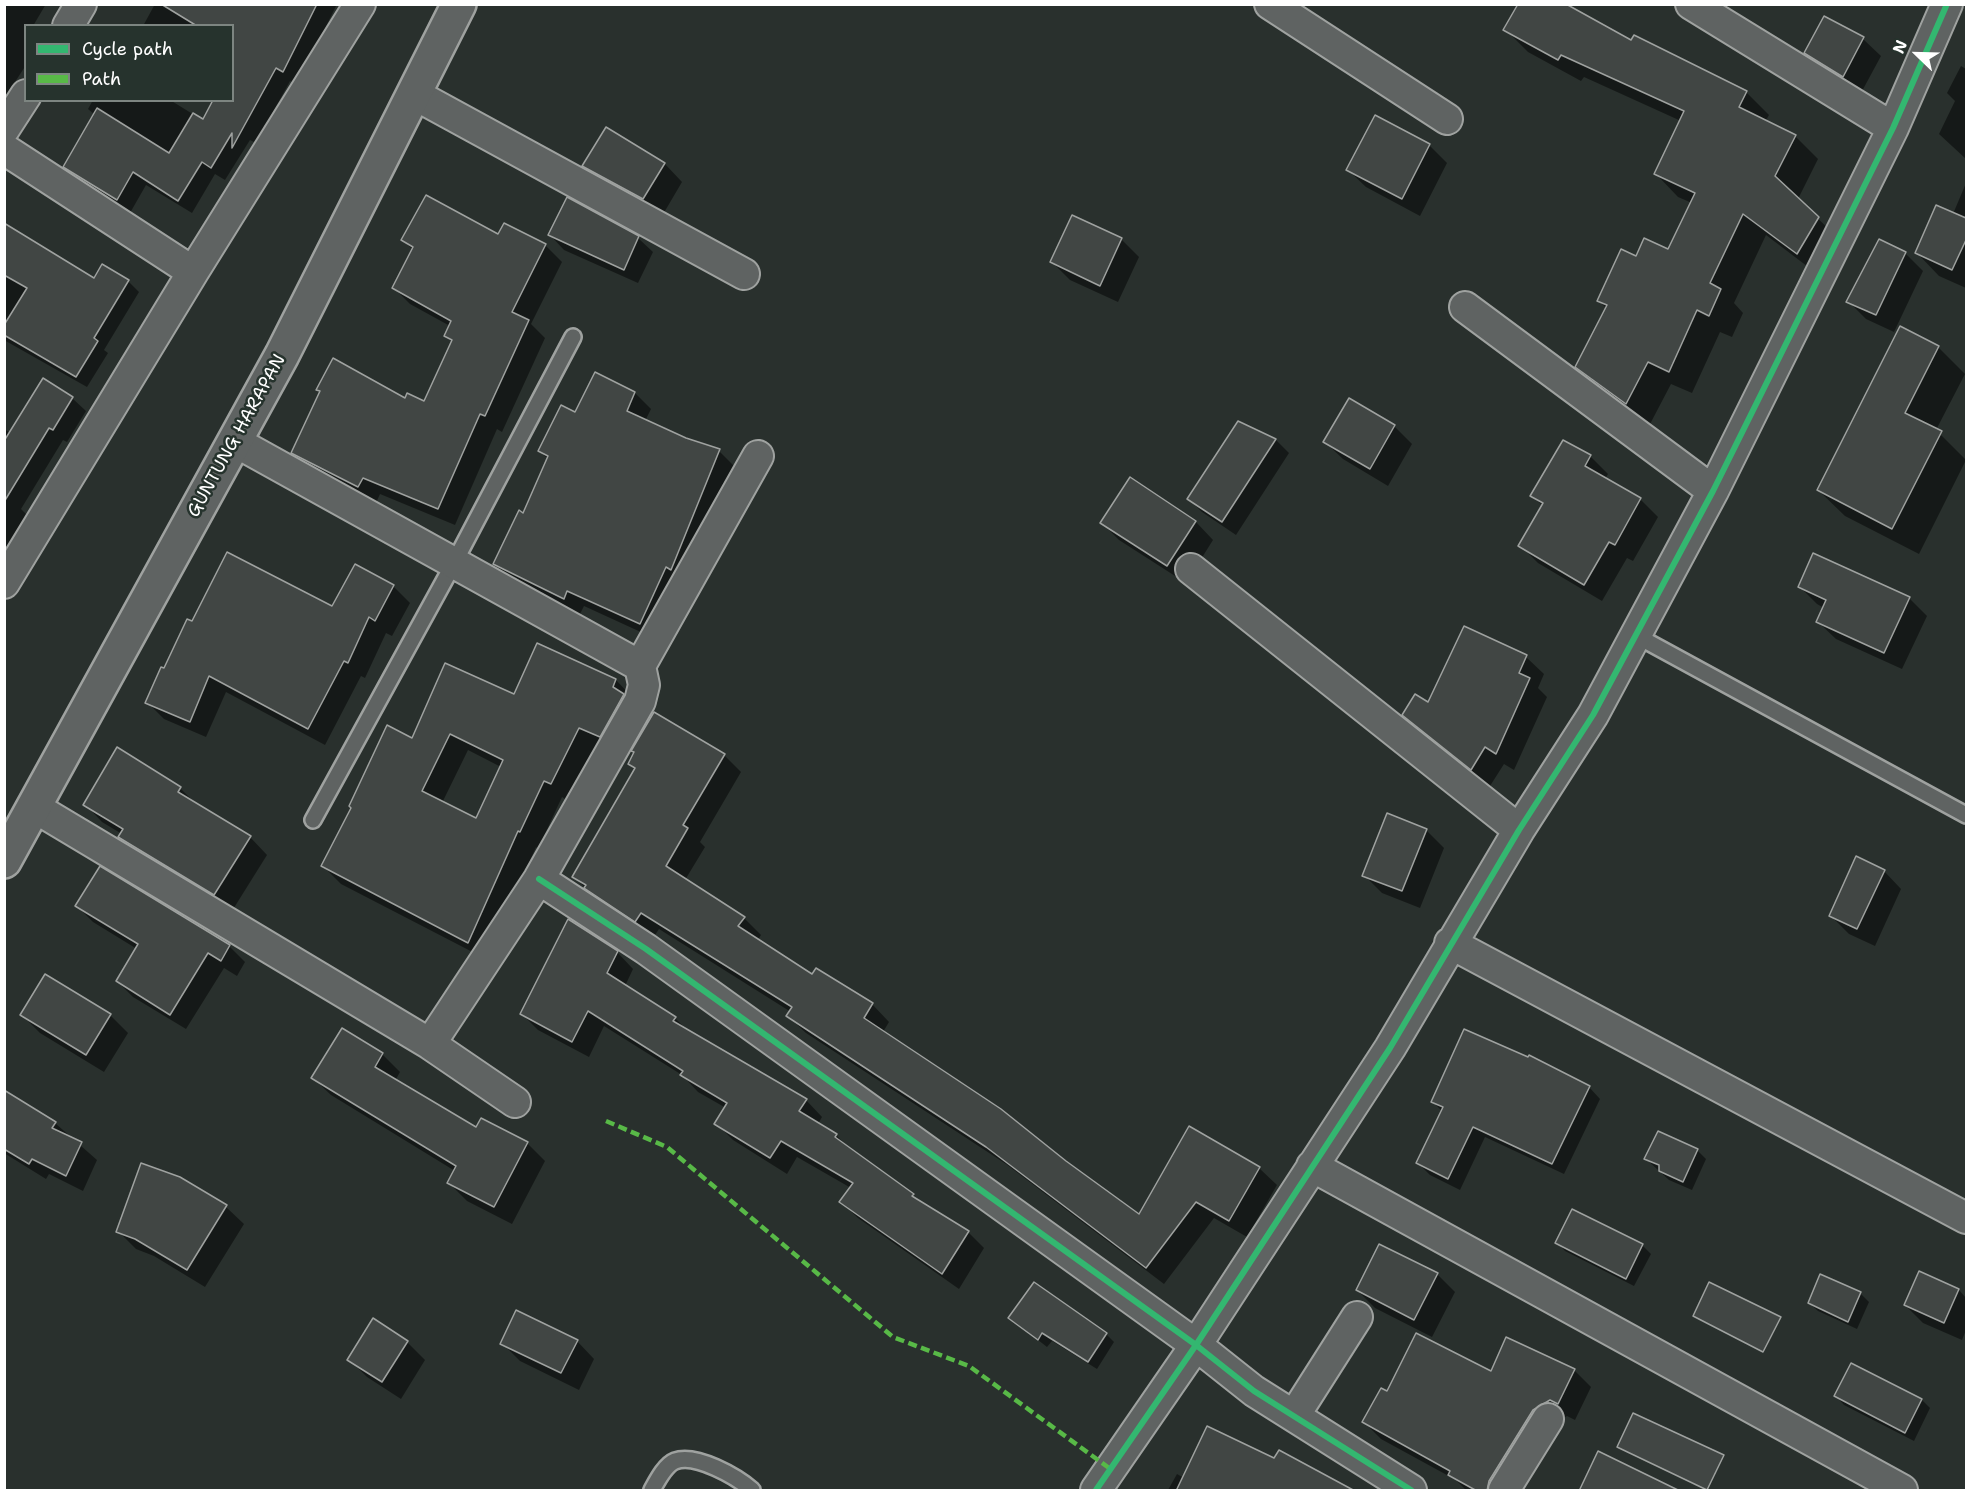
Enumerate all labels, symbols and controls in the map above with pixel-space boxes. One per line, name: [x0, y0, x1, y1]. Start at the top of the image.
legend: [24, 24, 234, 102]
north arrow: [1887, 24, 1947, 84]
text: Cycle path: [82, 37, 173, 61]
text: N: [1888, 37, 1912, 57]
text: Path: [82, 67, 121, 91]
street label: GUNTUNG HARAPAN: [183, 351, 291, 521]

